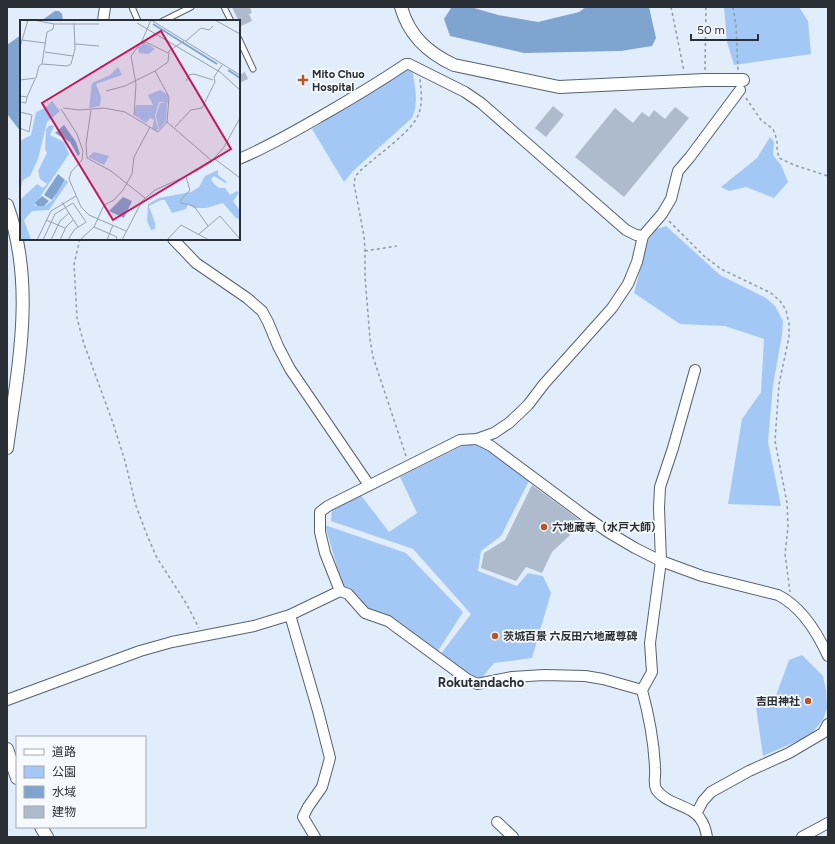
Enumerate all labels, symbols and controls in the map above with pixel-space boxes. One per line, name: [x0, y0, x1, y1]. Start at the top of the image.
scale bar: [691, 16, 758, 42]
inset map: [20, 20, 240, 240]
text: 50 m: [697, 23, 725, 37]
place label: Mito Chuo Hospital: [312, 68, 365, 94]
marker: Mito Chuo Hospital: [297, 74, 309, 86]
place label: 六地蔵寺（水戸大師）: [552, 521, 662, 534]
marker: 六地蔵寺（水戸大師）: [539, 522, 549, 532]
place label: 茨城百景 六反田六地蔵尊碑: [503, 630, 638, 643]
marker: 茨城百景 六反田六地蔵尊碑: [490, 631, 500, 641]
district label: Rokutandacho: [438, 675, 525, 690]
place label: 吉田神社: [756, 695, 800, 708]
marker: 吉田神社: [803, 696, 813, 706]
legend: [16, 736, 146, 828]
text: 道路: [52, 745, 76, 759]
text: 公園: [52, 765, 76, 779]
text: 水域: [52, 785, 76, 799]
text: 建物: [52, 805, 76, 819]

